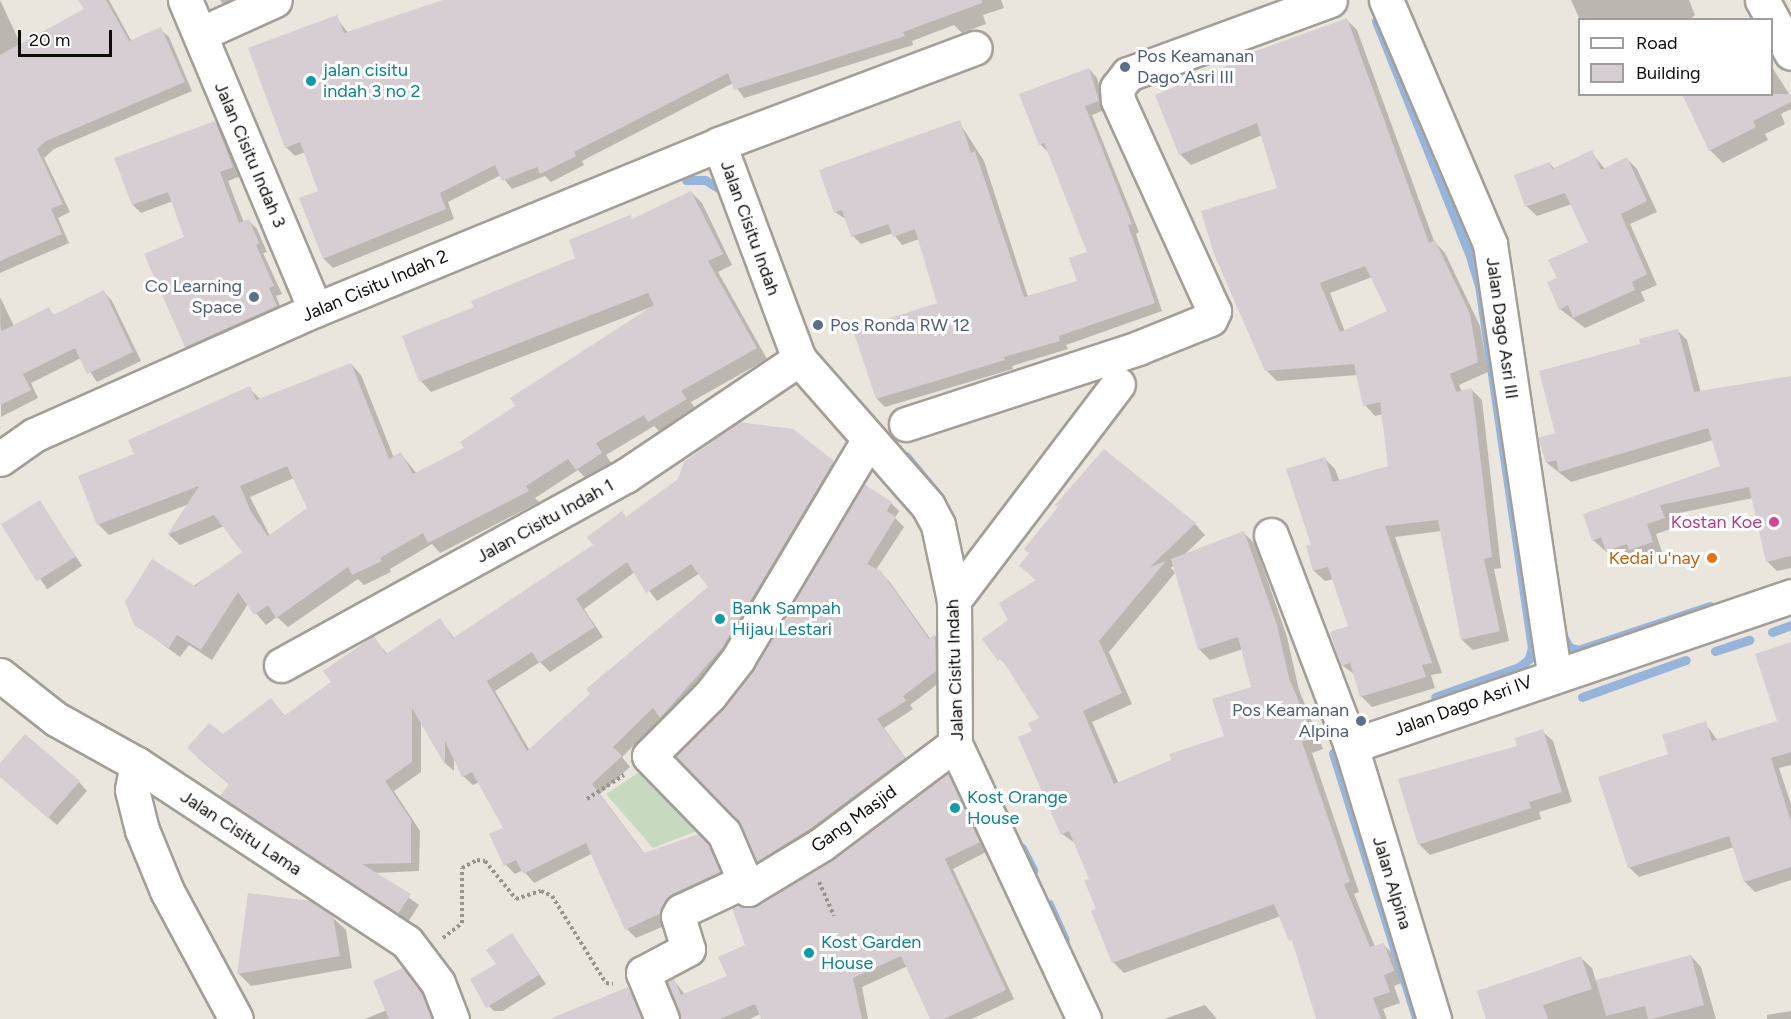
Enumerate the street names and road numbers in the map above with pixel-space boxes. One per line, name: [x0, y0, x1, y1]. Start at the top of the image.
street label: Jalan Cisitu Indah 3: [210, 79, 290, 231]
street label: Jalan Cisitu Indah: [716, 158, 784, 298]
street label: Jalan Cisitu Indah 2: [299, 246, 451, 326]
street label: Jalan Dago Asri III: [1481, 256, 1523, 400]
street label: Jalan Cisitu Indah 1: [473, 474, 617, 568]
street label: Jalan Cisitu Indah: [942, 599, 968, 741]
street label: Jalan Dago Asri IV: [1391, 671, 1535, 741]
street label: Gang Masjid: [807, 781, 901, 857]
street label: Jalan Cisitu Lama: [176, 786, 306, 880]
street label: Jalan Alpina: [1368, 834, 1416, 932]

